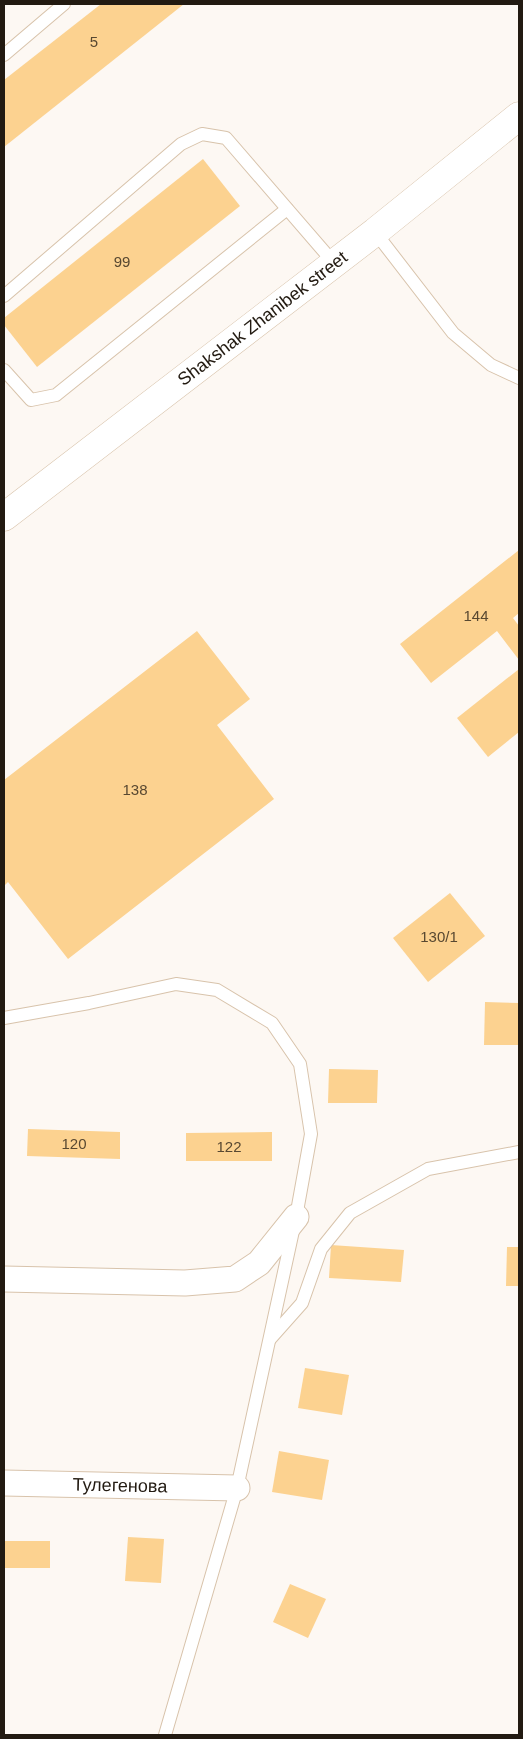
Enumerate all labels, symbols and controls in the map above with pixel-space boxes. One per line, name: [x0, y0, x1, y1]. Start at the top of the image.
house number: 5: [90, 33, 98, 50]
street label: Shakshak Zhanibek street: [174, 247, 351, 390]
house number: 99: [114, 253, 130, 270]
house number: 144: [463, 607, 489, 624]
house number: 138: [122, 781, 148, 798]
house number: 130/1: [420, 928, 458, 945]
house number: 120: [61, 1135, 87, 1152]
house number: 122: [216, 1138, 242, 1155]
street label: Тулегенова: [72, 1474, 168, 1497]

